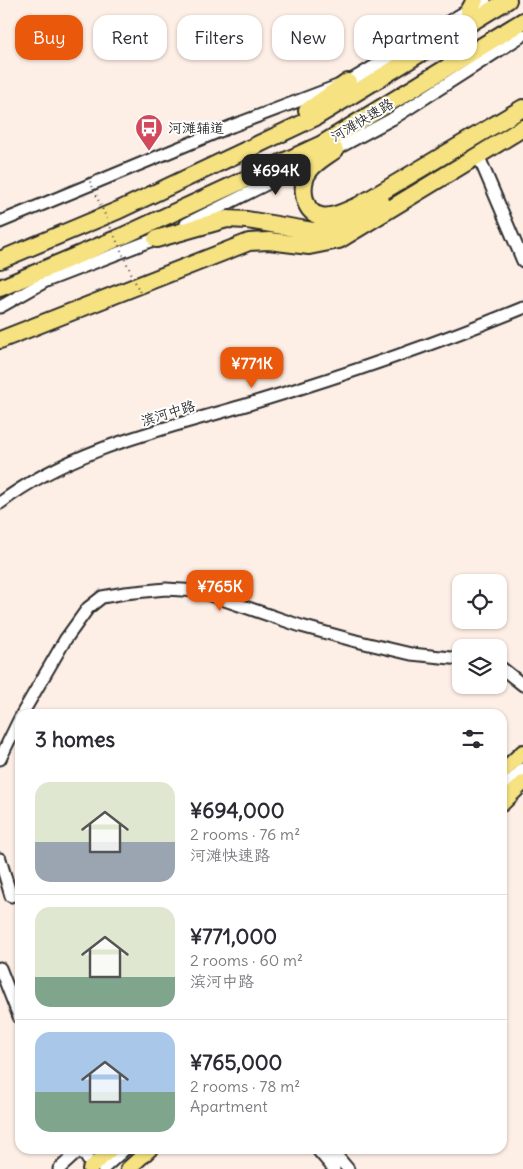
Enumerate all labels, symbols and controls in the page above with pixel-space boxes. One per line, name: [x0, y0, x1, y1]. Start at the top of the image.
chip: Buy: [15, 15, 83, 60]
chip: Rent: [93, 15, 167, 60]
chip: Filters: [177, 15, 262, 60]
chip: New: [272, 15, 344, 60]
chip: Apartment: [354, 15, 477, 60]
street label: 河滩快速路: [327, 94, 397, 146]
bus stop icon: 河滩辅道: [134, 113, 164, 152]
place label: 河滩辅道: [168, 119, 224, 137]
pin: ¥694K: [241, 154, 311, 196]
text: ¥694K: [253, 160, 299, 180]
pin: ¥771K: [217, 346, 287, 389]
text: ¥771K: [231, 353, 273, 373]
street label: 滨河中路: [139, 396, 197, 430]
pin: ¥765K: [185, 570, 255, 612]
map controls: [452, 574, 507, 694]
button: locate: [452, 574, 507, 629]
text: ¥765K: [197, 576, 243, 596]
button: layers: [452, 639, 507, 694]
icon: filters: [459, 725, 487, 753]
text: 3 homes: [35, 726, 115, 753]
text: ¥694,000: [190, 797, 284, 824]
icon: home: [75, 802, 135, 862]
text: 2 rooms · 76 m²: [190, 824, 300, 844]
text: 河滩快速路: [190, 845, 270, 865]
text: ¥771,000: [190, 923, 277, 950]
icon: home: [75, 927, 135, 987]
text: 2 rooms · 60 m²: [190, 950, 303, 970]
text: 滨河中路: [190, 971, 254, 991]
text: ¥765,000: [190, 1049, 282, 1076]
icon: home: [75, 1052, 135, 1112]
text: 2 rooms · 78 m²: [190, 1076, 300, 1096]
text: Apartment: [190, 1096, 268, 1116]

